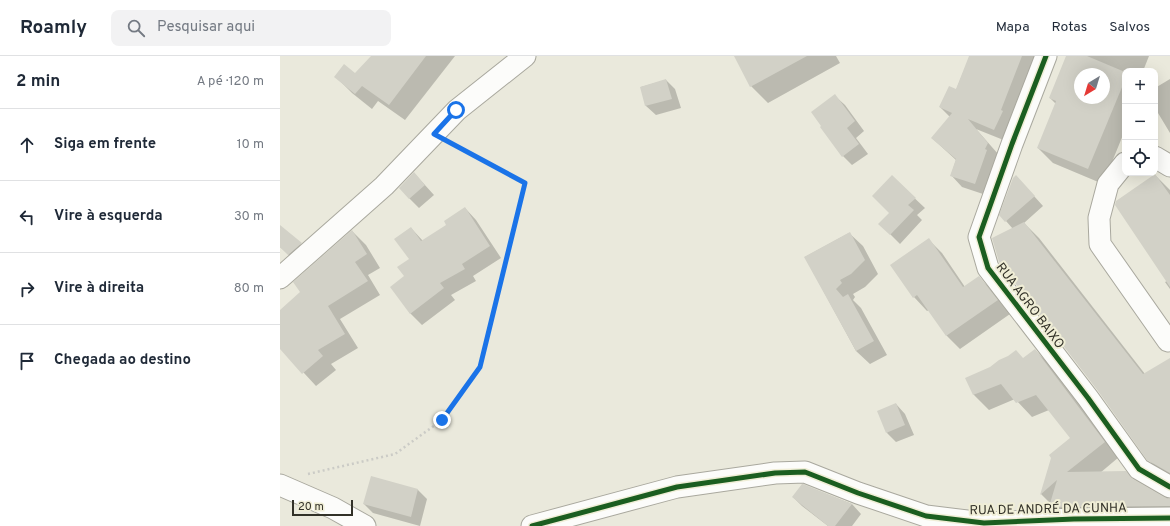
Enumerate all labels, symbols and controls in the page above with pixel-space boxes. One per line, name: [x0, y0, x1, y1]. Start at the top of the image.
search box: [111, 10, 391, 46]
text: Roamly: [20, 16, 87, 40]
icon: search: [125, 17, 147, 39]
text: Pesquisar aqui: [157, 18, 255, 37]
text: Mapa: [996, 19, 1030, 36]
text: Rotas: [1052, 19, 1087, 36]
text: Salvos: [1109, 19, 1150, 36]
north arrow: [1074, 68, 1110, 104]
map controls: [1122, 68, 1158, 176]
button: +: [1122, 68, 1158, 104]
text: 2 min: [16, 71, 60, 93]
text: A pé · 120 m: [197, 74, 264, 90]
route start: [447, 101, 465, 119]
button: −: [1122, 104, 1158, 140]
icon: ahead: [16, 134, 38, 156]
text: Siga em frente: [54, 135, 156, 154]
text: 10 m: [237, 137, 264, 153]
button: locate: [1122, 140, 1158, 176]
icon: left: [16, 206, 38, 228]
text: Vire à esquerda: [54, 207, 163, 226]
text: 30 m: [234, 209, 264, 225]
street label: RUA AGRO BAIXO: [992, 260, 1067, 352]
icon: right: [16, 278, 38, 300]
text: Vire à direita: [54, 279, 144, 298]
text: 80 m: [234, 281, 264, 297]
icon: arrive: [16, 350, 38, 372]
text: Chegada ao destino: [54, 351, 191, 370]
route end: [433, 411, 451, 429]
scale bar: [292, 498, 353, 517]
street label: RUA DE ANDRÉ DA CUNHA: [969, 499, 1127, 519]
text: 20 m: [298, 500, 324, 514]

